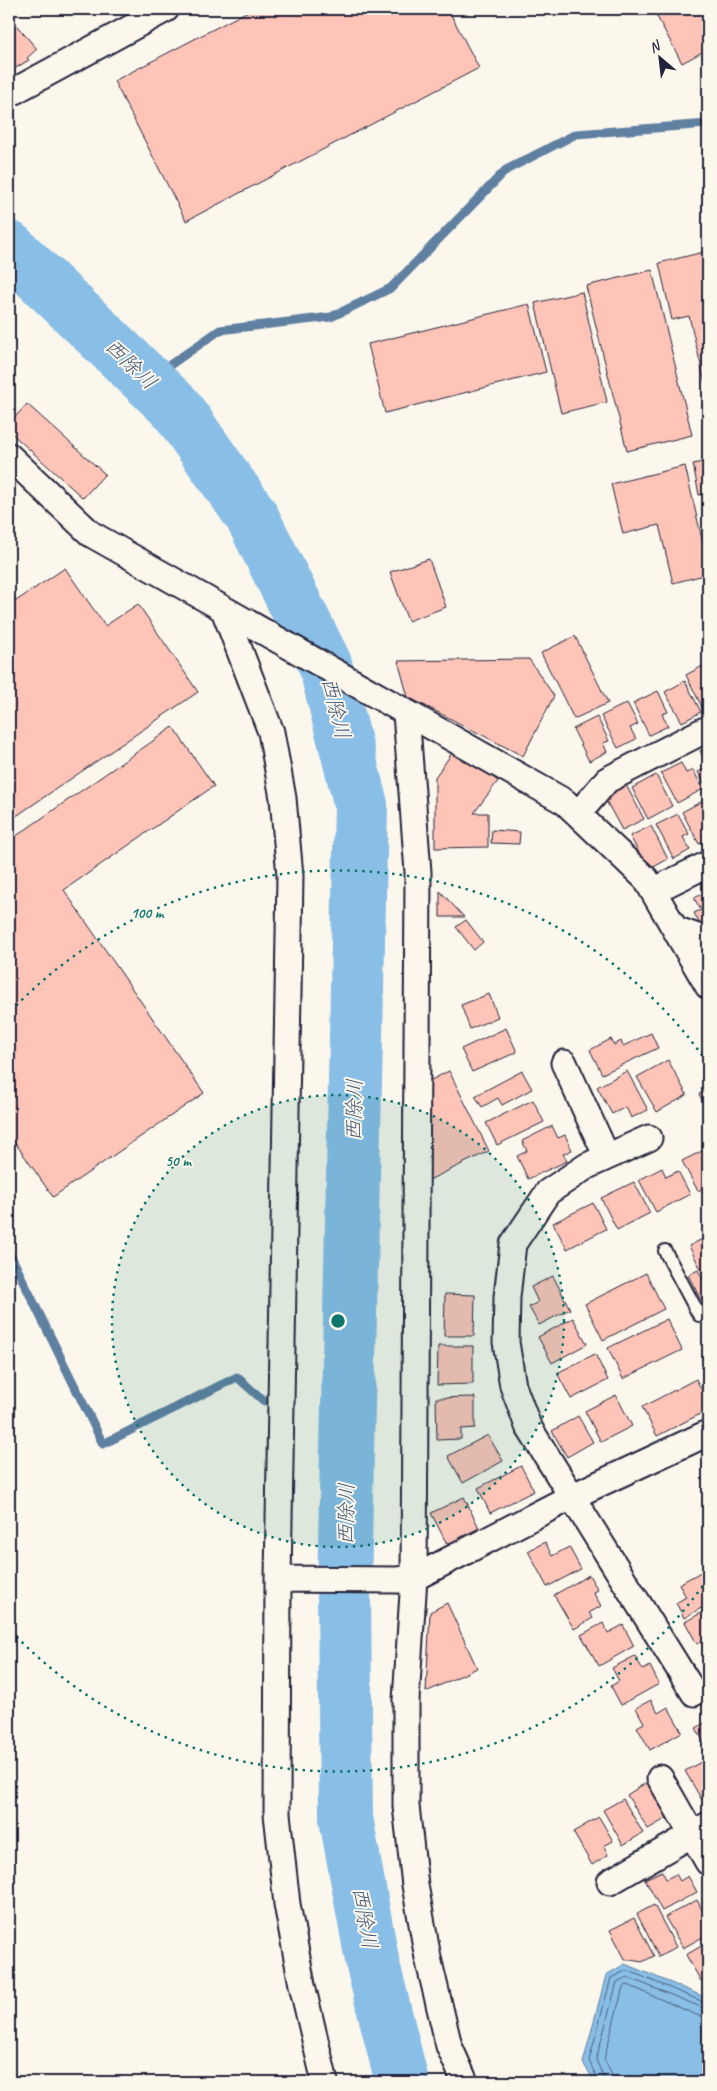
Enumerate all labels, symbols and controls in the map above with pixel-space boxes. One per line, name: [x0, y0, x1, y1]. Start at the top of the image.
north arrow: [634, 32, 684, 82]
text: N: [646, 36, 664, 57]
water label: 西除川: [99, 333, 163, 395]
water label: 西除川: [316, 674, 356, 742]
text: 100 m: [131, 904, 165, 923]
water label: 西除川: [340, 1078, 368, 1142]
text: 50 m: [165, 1152, 192, 1171]
centre of rings: [329, 1312, 347, 1330]
water label: 西除川: [332, 1482, 360, 1546]
water label: 西除川: [347, 1885, 383, 1951]

